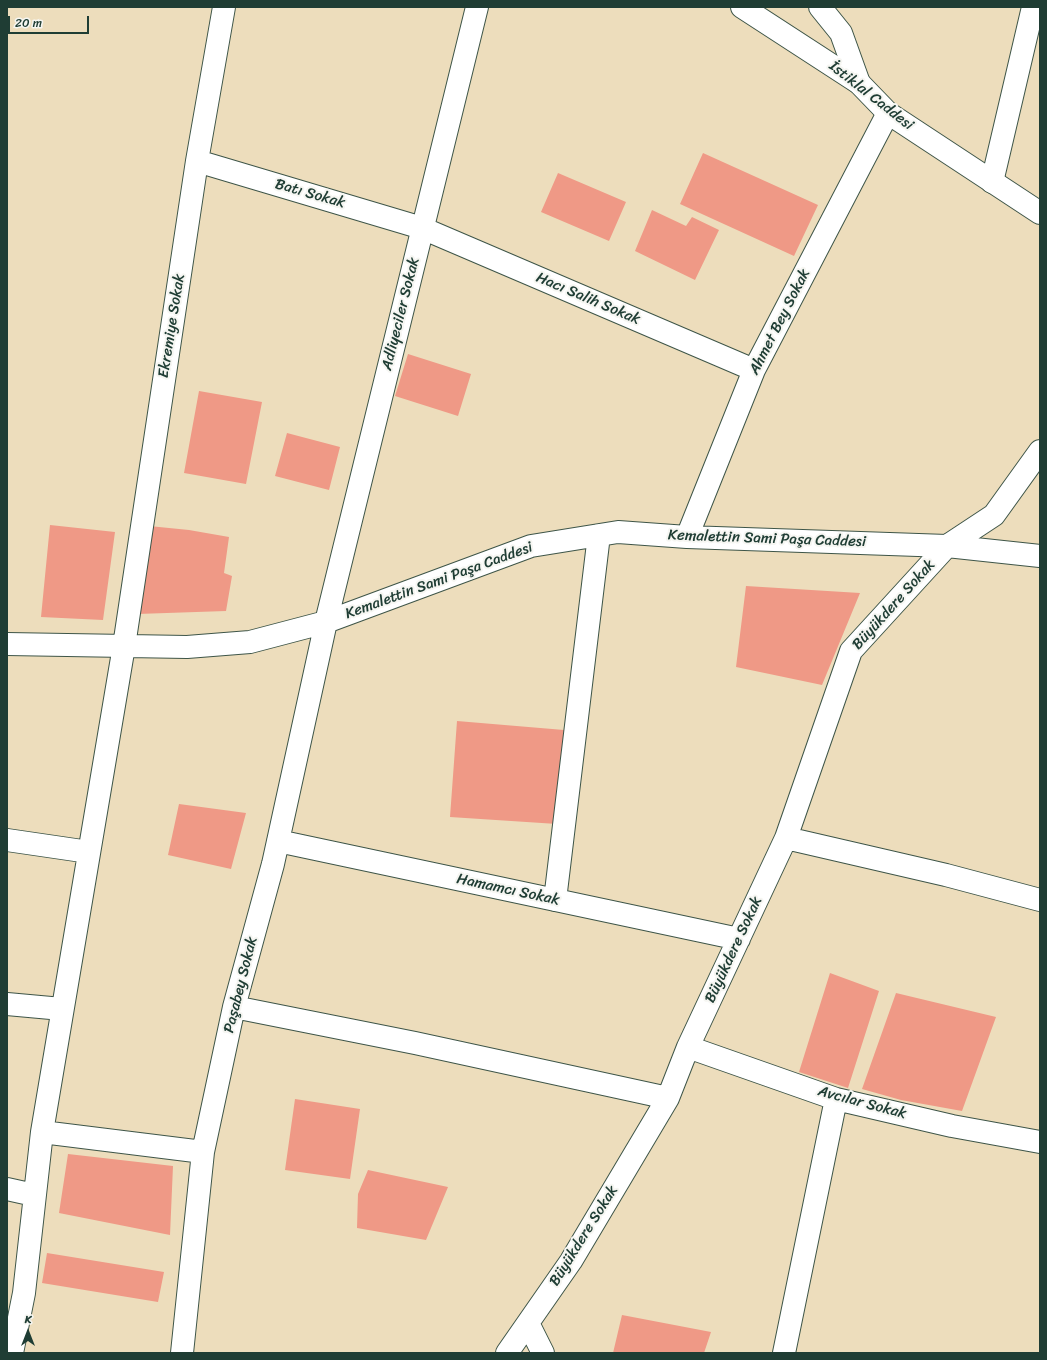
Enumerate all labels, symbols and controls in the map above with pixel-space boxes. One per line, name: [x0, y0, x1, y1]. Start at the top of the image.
scale bar: [10, 8, 91, 34]
text: 20 m: [15, 12, 42, 34]
street label: İstiklal Caddesi: [825, 57, 917, 135]
street label: Batı Sokak: [273, 175, 347, 213]
street label: Adliyeciler Sokak: [378, 256, 424, 372]
street label: Ahmet Bey Sokak: [746, 266, 814, 378]
street label: Hacı Salih Sokak: [533, 269, 643, 329]
street label: Ekremiye Sokak: [155, 273, 189, 379]
street label: Kemalettin Sami Paşa Caddesi: [668, 527, 866, 551]
street label: Kemalettin Sami Paşa Caddesi: [343, 539, 535, 623]
street label: Büyükdere Sokak: [849, 556, 939, 654]
street label: Hamamcı Sokak: [455, 870, 561, 910]
street label: Büyükdere Sokak: [702, 894, 766, 1006]
street label: Paşabey Sokak: [220, 935, 262, 1035]
street label: Avcılar Sokak: [816, 1083, 908, 1123]
street label: Büyükdere Sokak: [546, 1182, 622, 1290]
text: K: [25, 1310, 31, 1329]
north arrow: [8, 1312, 48, 1352]

